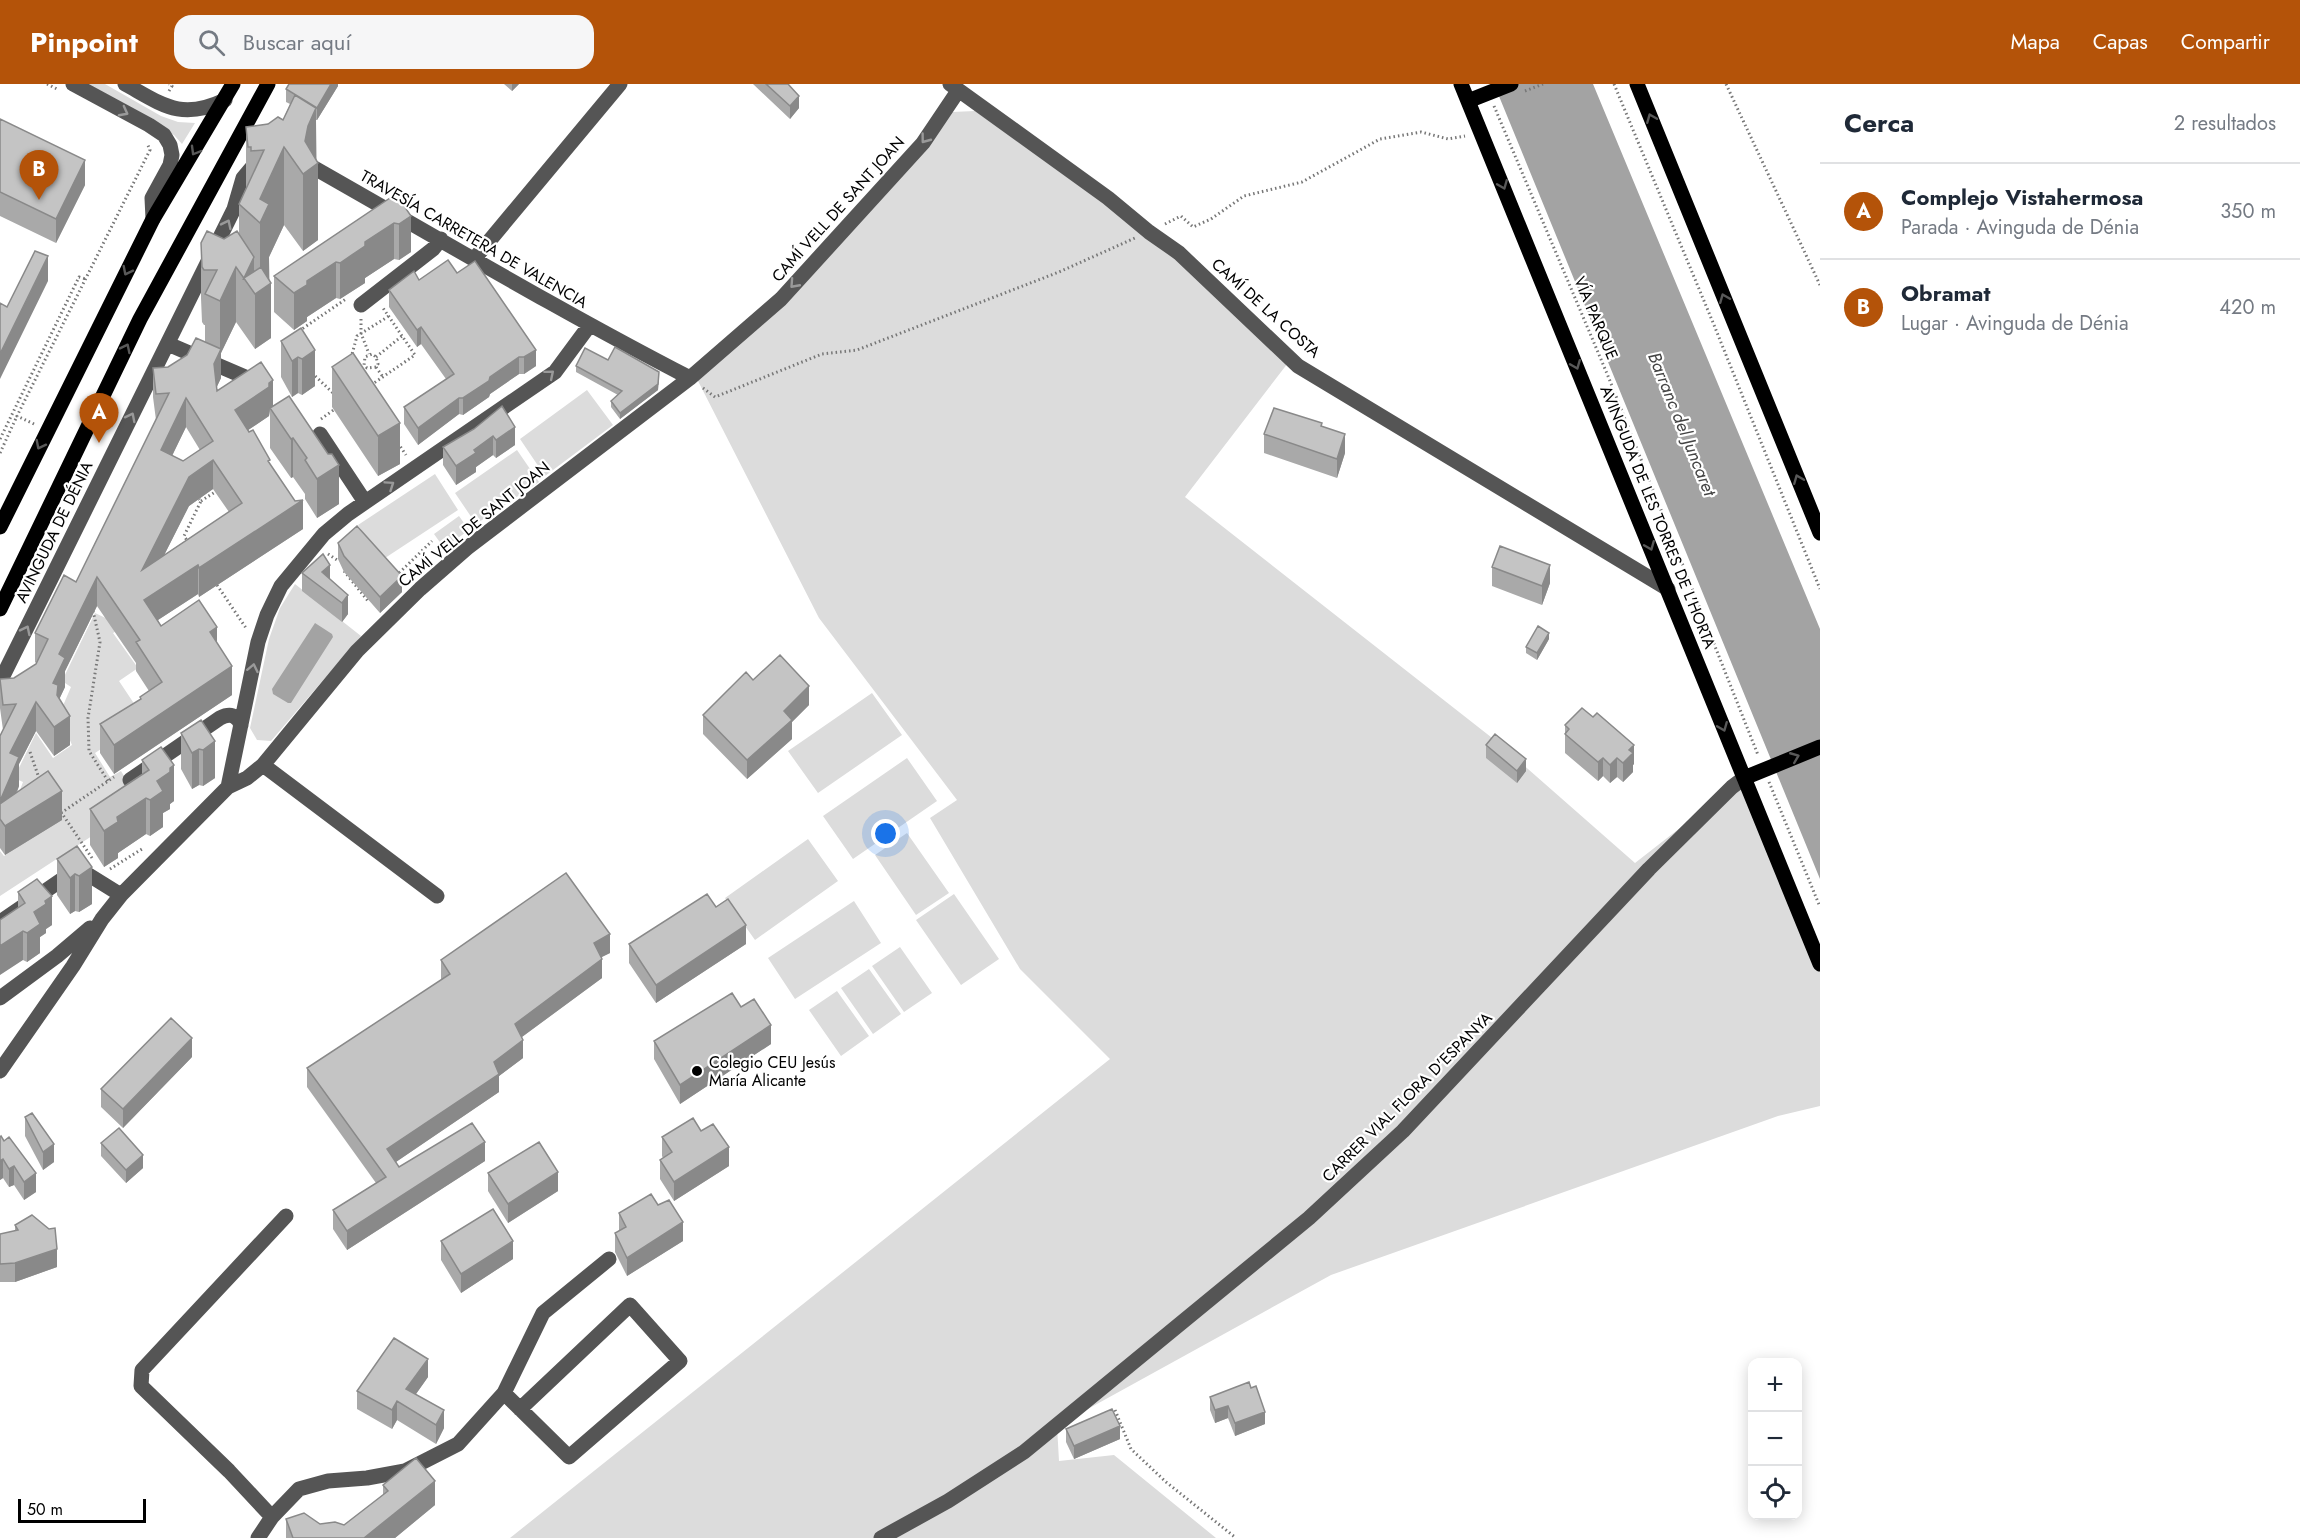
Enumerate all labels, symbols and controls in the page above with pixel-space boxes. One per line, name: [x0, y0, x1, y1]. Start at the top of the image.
search box: [174, 15, 594, 69]
text: Pinpoint: [30, 22, 138, 63]
icon: search: [195, 26, 228, 59]
text: Buscar aquí: [243, 26, 351, 58]
text: Mapa: [2011, 27, 2060, 57]
text: Capas: [2093, 27, 2148, 57]
text: Compartir: [2181, 27, 2270, 57]
text: Cerca: [1844, 104, 1914, 142]
one-way arrow: [118, 105, 129, 116]
text: 2 resultados: [2174, 109, 2276, 138]
one-way arrow: [1646, 113, 1658, 124]
street label: CAMÍ VELL DE SANT JOAN: [766, 131, 910, 287]
one-way arrow: [921, 133, 932, 144]
one-way arrow: [191, 144, 202, 155]
pin: B: [20, 150, 58, 200]
street label: TRAVESÍA CARRETERA DE VALENCIA: [356, 164, 592, 314]
one-way arrow: [1496, 179, 1508, 190]
text: Complejo Vistahermosa: [1901, 181, 2143, 213]
text: A: [1856, 197, 1871, 226]
text: 350 m: [2220, 197, 2276, 226]
text: Parada · Avinguda de Dénia: [1901, 213, 2139, 242]
one-way arrow: [219, 219, 231, 230]
street label: CAMÍ DE LA COSTA: [1207, 253, 1326, 363]
one-way arrow: [123, 265, 135, 276]
street label: VÍA PARQUE: [1568, 273, 1624, 363]
one-way arrow: [790, 277, 801, 288]
text: Obramat: [1901, 277, 1990, 309]
one-way arrow: [1719, 293, 1731, 304]
text: B: [1857, 293, 1870, 322]
text: 420 m: [2219, 293, 2276, 322]
text: Lugar · Avinguda de Dénia: [1901, 309, 2129, 338]
one-way arrow: [119, 344, 131, 355]
water label: Barranc del Juncaret: [1641, 348, 1723, 501]
one-way arrow: [1569, 359, 1581, 370]
one-way arrow: [543, 370, 554, 381]
street label: AVINGUDA DE LES TORRES DE L'HORTA: [1595, 382, 1722, 652]
pin: A: [80, 394, 118, 443]
one-way arrow: [124, 413, 135, 424]
one-way arrow: [36, 439, 47, 450]
street label: CAMÍ VELL DE SANT JOAN: [393, 456, 555, 592]
street label: AVINGUDA DE DÉNIA: [10, 457, 99, 607]
one-way arrow: [1793, 474, 1805, 485]
one-way arrow: [383, 481, 394, 492]
one-way arrow: [1643, 540, 1655, 551]
one-way arrow: [19, 625, 30, 636]
one-way arrow: [246, 663, 259, 673]
one-way arrow: [1716, 720, 1728, 731]
one-way arrow: [1789, 752, 1800, 764]
your location: [871, 819, 900, 848]
street label: CARRER VIAL FLORA D'ESPANYA: [1317, 1007, 1497, 1187]
place label: Colegio CEU Jesús María Alicante: [709, 1051, 835, 1092]
marker: Colegio CEU Jesús María Alicante: [690, 1064, 704, 1078]
map controls: [1748, 1358, 1802, 1520]
button: +: [1748, 1358, 1802, 1412]
button: −: [1748, 1412, 1802, 1466]
button: locate: [1748, 1466, 1802, 1520]
scale bar: [18, 1496, 146, 1524]
text: 50 m: [27, 1498, 63, 1521]

